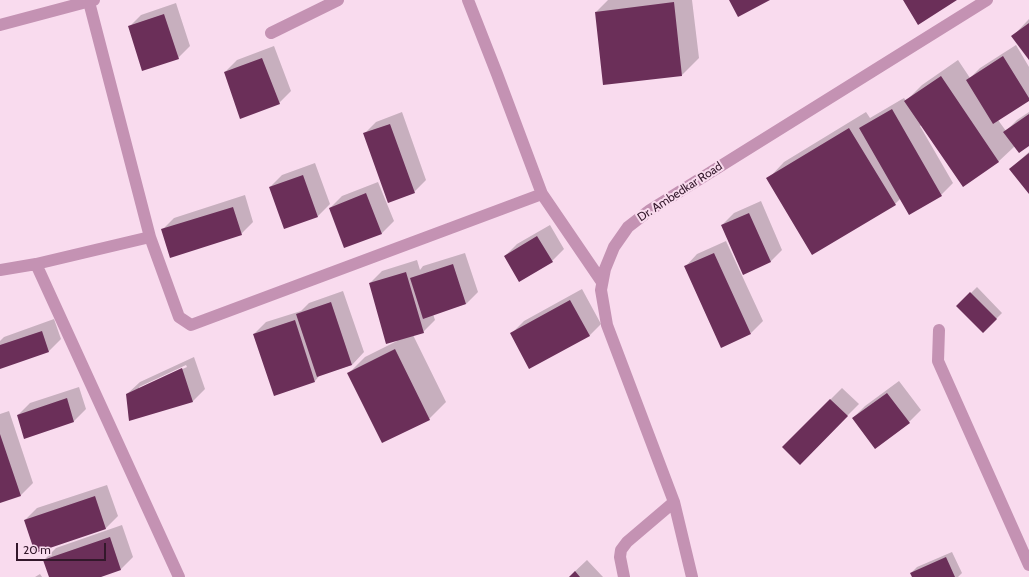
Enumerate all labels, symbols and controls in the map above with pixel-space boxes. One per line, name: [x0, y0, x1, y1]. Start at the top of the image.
street label: Dr. Ambedkar Road: [635, 159, 725, 225]
scale bar: [18, 535, 108, 561]
text: 20 m: [23, 542, 51, 557]

